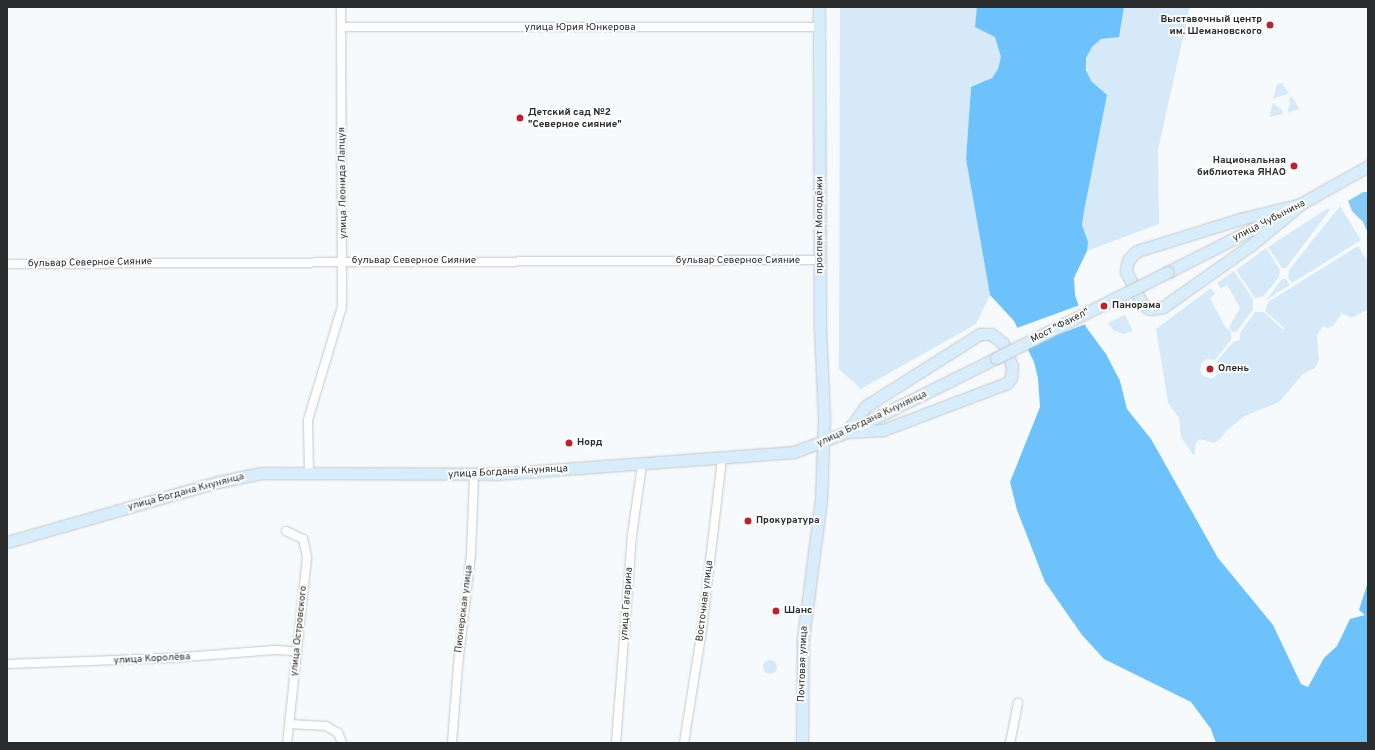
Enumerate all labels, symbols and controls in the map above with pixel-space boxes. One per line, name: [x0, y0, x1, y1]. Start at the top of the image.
place label: Выставочный центр им. Шемановского: [1160, 13, 1262, 36]
marker: Выставочный центр им. Шемановского: [1265, 20, 1275, 30]
street label: улица Юрия Юнкерова: [525, 22, 635, 34]
place label: Детский сад №2 "Северное сияние": [528, 106, 622, 130]
marker: Детский сад №2 "Северное сияние": [515, 113, 525, 123]
street label: улица Леонида Лапцуя: [336, 127, 350, 239]
place label: Национальная библиотека ЯНАО: [1197, 154, 1286, 178]
marker: Национальная библиотека ЯНАО: [1289, 161, 1299, 171]
street label: проспект Молодёжи: [814, 176, 826, 274]
street label: улица Чубынина: [1231, 198, 1307, 244]
street label: бульвар Северное Сияние: [352, 255, 476, 267]
street label: бульвар Северное Сияние: [676, 255, 800, 267]
street label: бульвар Северное Сияние: [28, 256, 152, 270]
place label: Панорама: [1112, 300, 1161, 312]
marker: Панорама: [1099, 301, 1109, 311]
street label: Мост "Факел": [1029, 306, 1091, 346]
place label: Олень: [1218, 363, 1249, 375]
marker: Олень: [1205, 364, 1215, 374]
street label: улица Богдана Кнунянца: [815, 388, 929, 450]
place label: Норд: [577, 437, 602, 449]
marker: Норд: [564, 438, 574, 448]
street label: улица Богдана Кнунянца: [448, 463, 568, 481]
street label: улица Богдана Кнунянца: [126, 471, 246, 513]
place label: Прокуратура: [756, 515, 820, 527]
marker: Прокуратура: [743, 516, 753, 526]
street label: Восточная улица: [694, 560, 716, 642]
street label: Пионерская улица: [453, 564, 475, 654]
street label: улица Гагарина: [618, 567, 636, 641]
street label: улица Островского: [288, 585, 310, 677]
place label: Шанс: [784, 605, 813, 617]
marker: Шанс: [771, 606, 781, 616]
street label: Почтовая улица: [796, 626, 810, 702]
street label: улица Королёва: [113, 651, 191, 667]

